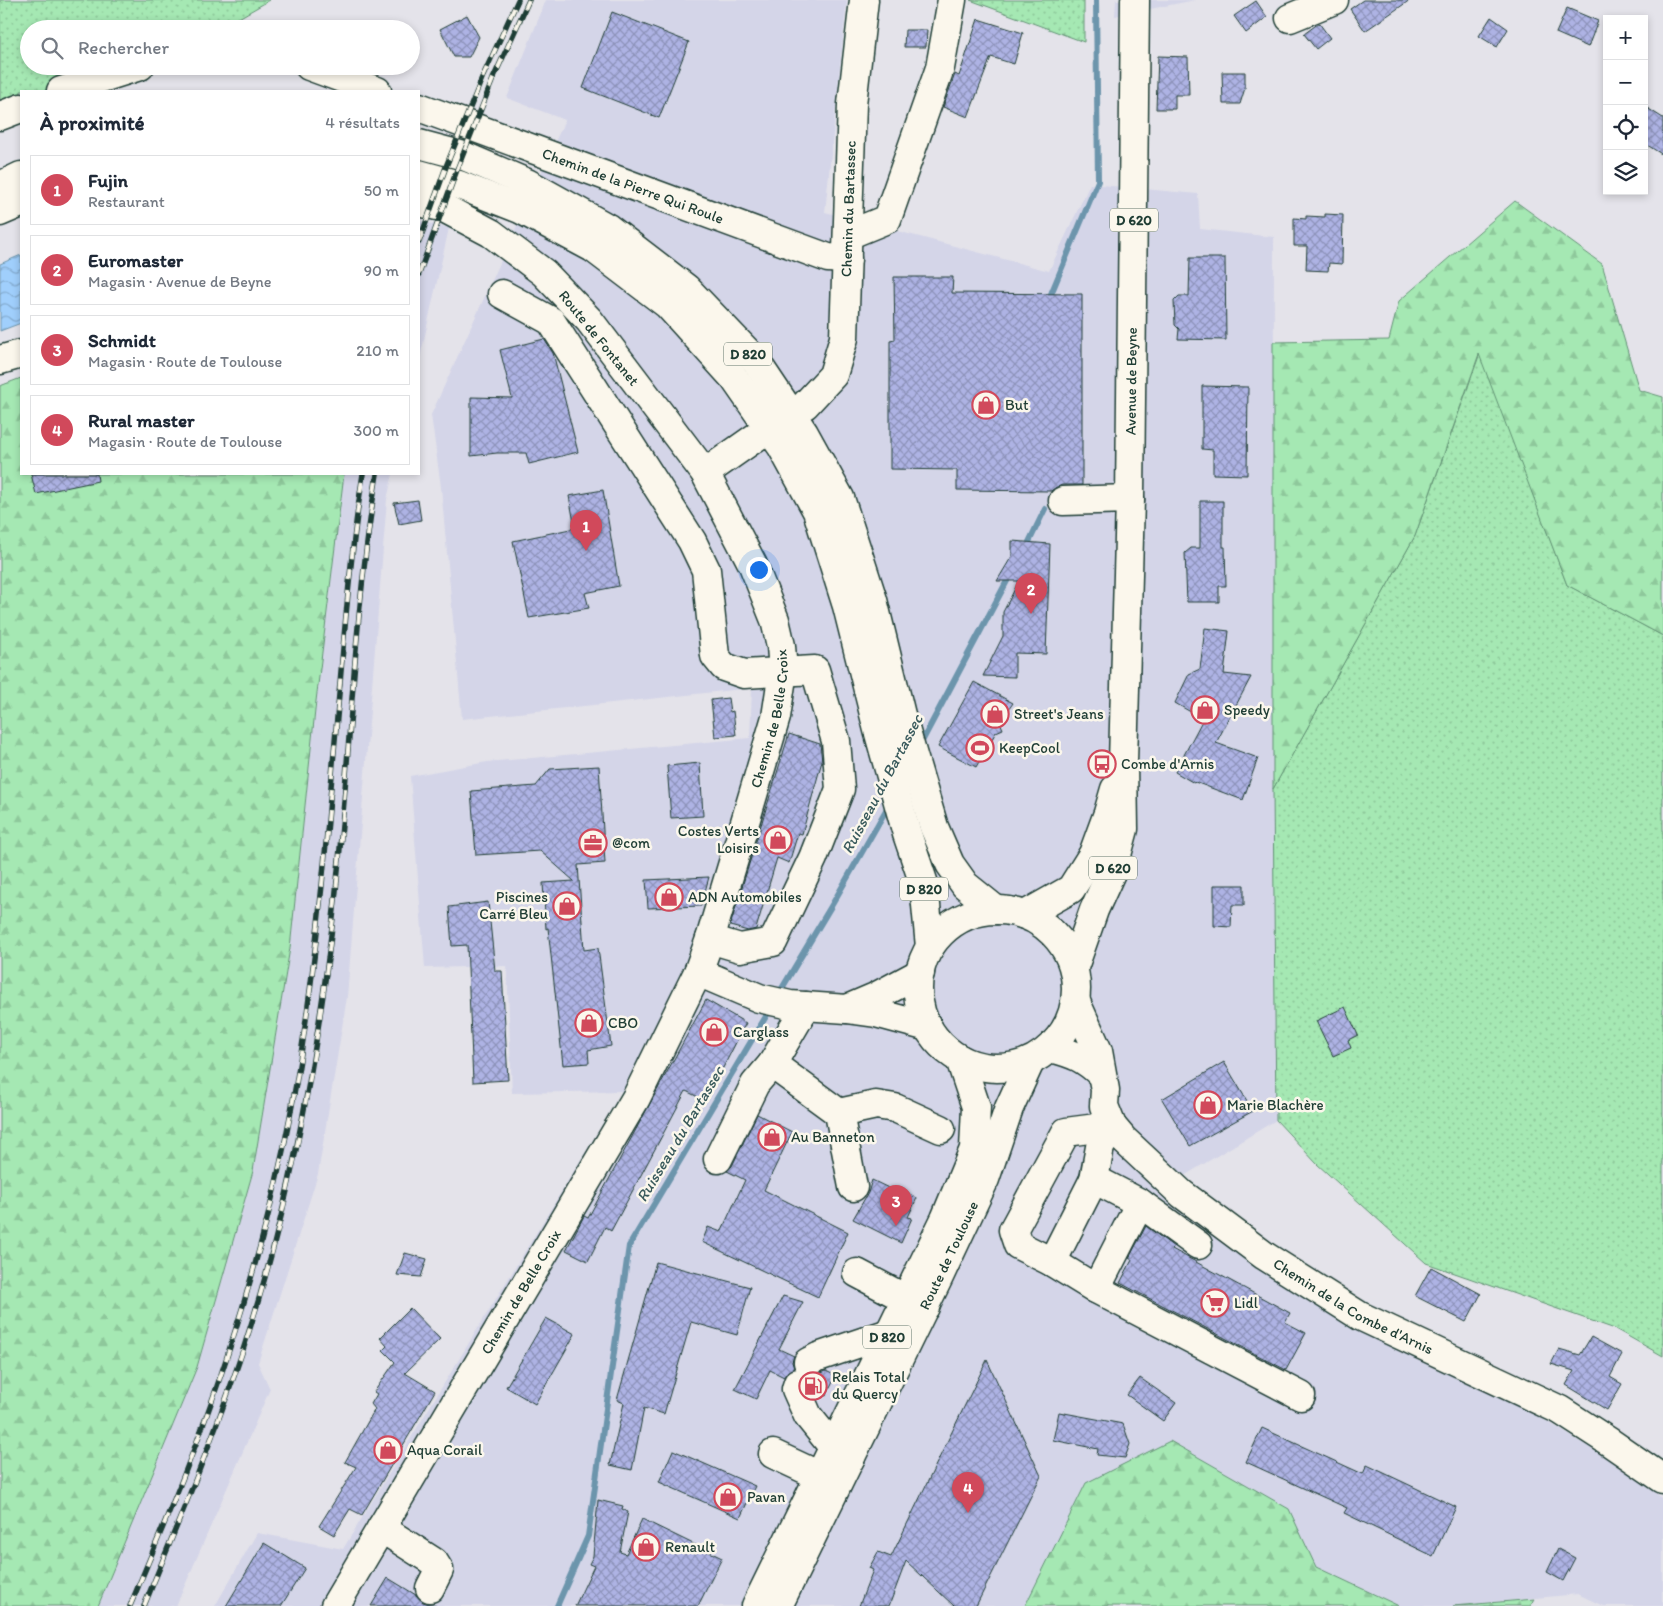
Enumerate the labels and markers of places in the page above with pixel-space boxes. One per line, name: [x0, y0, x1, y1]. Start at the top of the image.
shop icon: But: [971, 390, 1001, 420]
place label: But: [1005, 396, 1029, 414]
pin: 1: [570, 510, 602, 551]
pin: 2: [1015, 573, 1047, 614]
shop icon: Speedy: [1190, 695, 1220, 725]
shop icon: Street's Jeans: [980, 699, 1010, 729]
place label: Speedy: [1224, 701, 1270, 719]
place label: Street's Jeans: [1014, 705, 1104, 723]
sports icon: KeepCool: [965, 733, 995, 763]
place label: KeepCool: [999, 739, 1061, 757]
bus stop icon: Combe d'Arnis: [1087, 749, 1117, 779]
place label: Combe d'Arnis: [1121, 755, 1215, 773]
place label: Costes Verts Loisirs: [678, 822, 759, 857]
shop icon: Costes Verts Loisirs: [763, 825, 793, 855]
office icon: @com: [578, 828, 608, 858]
place label: @com: [612, 834, 650, 852]
shop icon: ADN Automobiles: [654, 882, 684, 912]
place label: Piscines Carré Bleu: [479, 888, 548, 923]
place label: ADN Automobiles: [688, 888, 802, 906]
shop icon: Piscines Carré Bleu: [552, 891, 582, 921]
shop icon: CBO: [574, 1008, 604, 1038]
place label: CBO: [608, 1014, 638, 1032]
shop icon: Carglass: [699, 1017, 729, 1047]
place label: Carglass: [733, 1023, 789, 1041]
shop icon: Marie Blachère: [1193, 1090, 1223, 1120]
place label: Marie Blachère: [1227, 1096, 1324, 1114]
shop icon: Au Banneton: [757, 1122, 787, 1152]
place label: Au Banneton: [791, 1128, 875, 1146]
pin: 3: [880, 1185, 912, 1226]
supermarket icon: Lidl: [1200, 1288, 1230, 1318]
place label: Lidl: [1234, 1294, 1259, 1312]
place label: Relais Total du Quercy: [832, 1368, 906, 1403]
fuel station icon: Relais Total du Quercy: [798, 1371, 828, 1401]
shop icon: Aqua Corail: [373, 1435, 403, 1465]
place label: Aqua Corail: [407, 1441, 483, 1459]
pin: 4: [952, 1472, 984, 1513]
shop icon: Pavan: [713, 1482, 743, 1512]
place label: Pavan: [747, 1488, 785, 1506]
shop icon: Renault: [631, 1532, 661, 1562]
place label: Renault: [665, 1538, 716, 1556]

